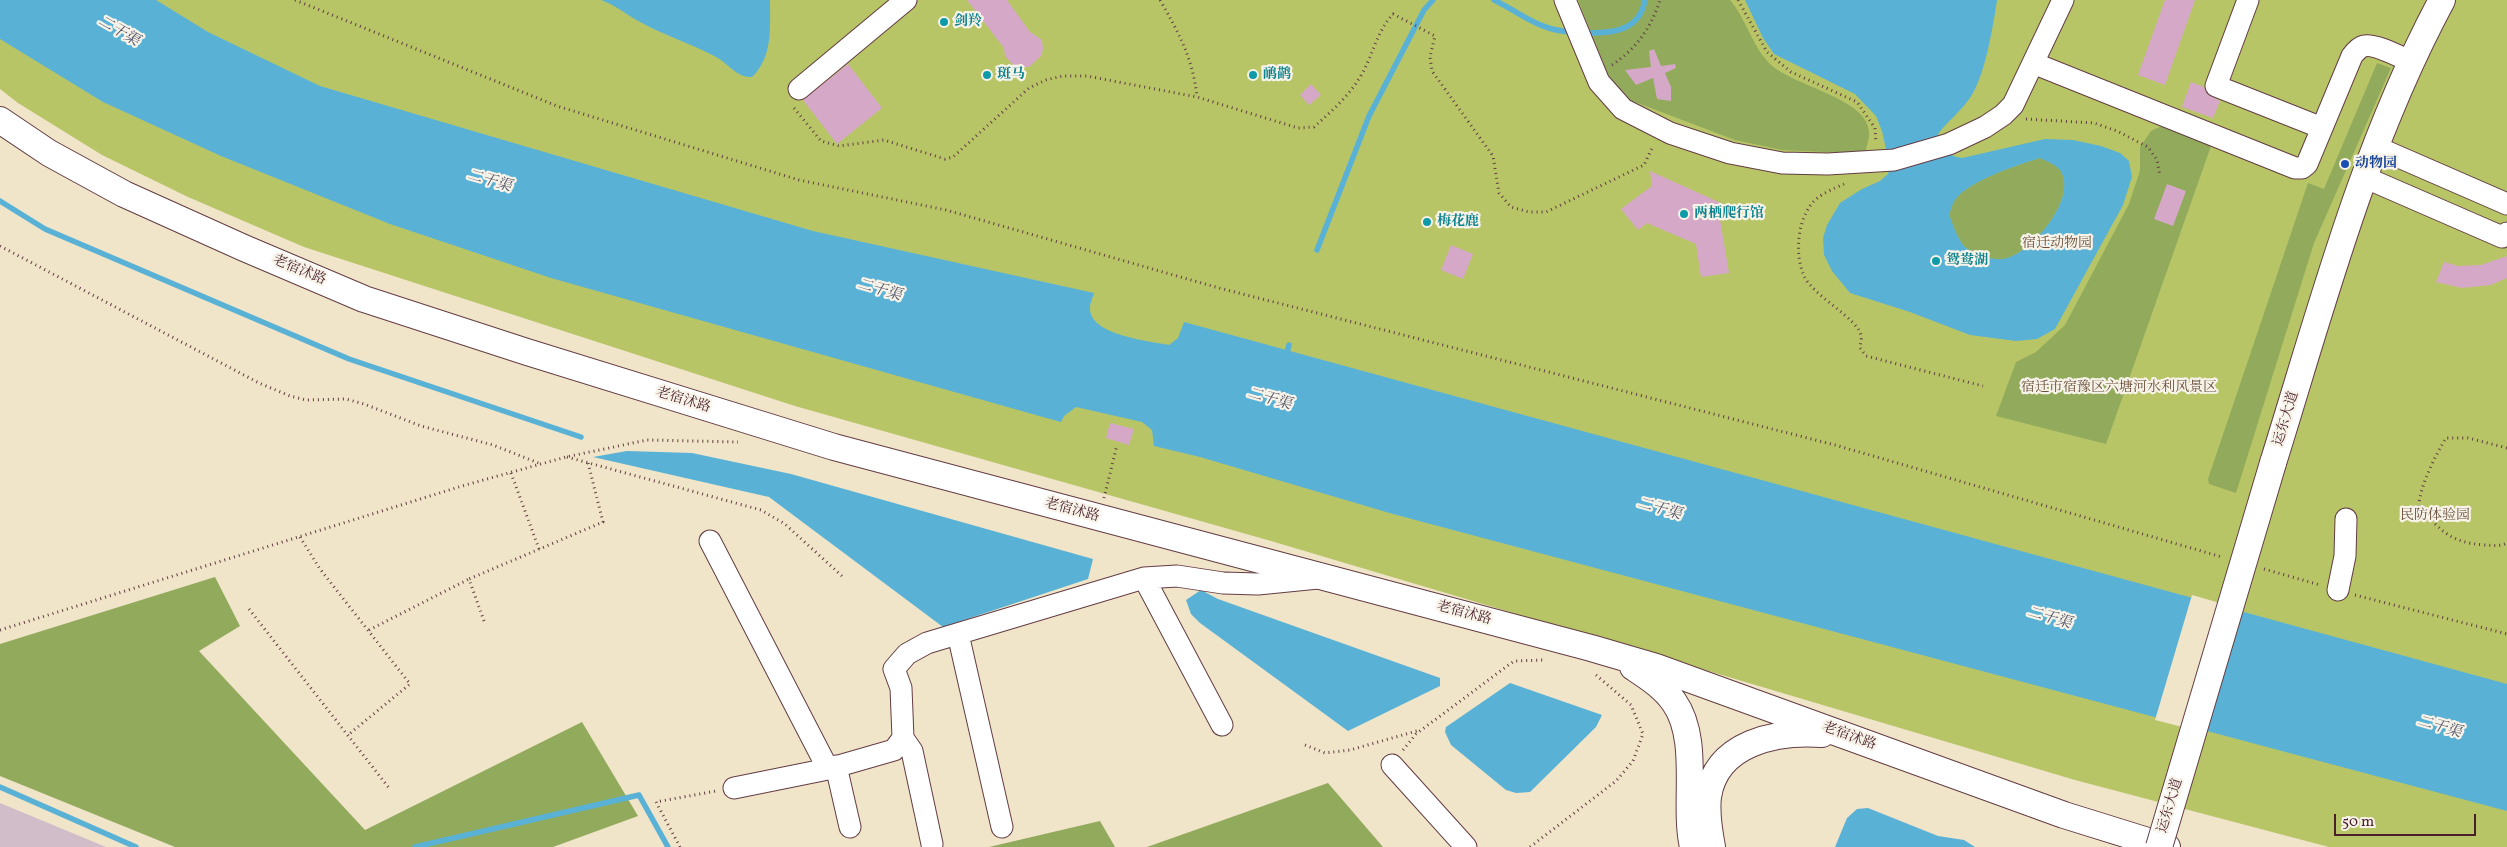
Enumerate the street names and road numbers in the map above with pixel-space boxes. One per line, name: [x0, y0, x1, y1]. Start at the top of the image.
street label: 老宿沭路: [270, 252, 328, 290]
street label: 老宿沭路: [654, 385, 712, 417]
street label: 运东大道: [2271, 390, 2303, 448]
street label: 老宿沭路: [1043, 496, 1101, 526]
street label: 老宿沭路: [1435, 599, 1493, 629]
street label: 老宿沭路: [1820, 720, 1878, 754]
street label: 运东大道: [2155, 777, 2187, 835]

